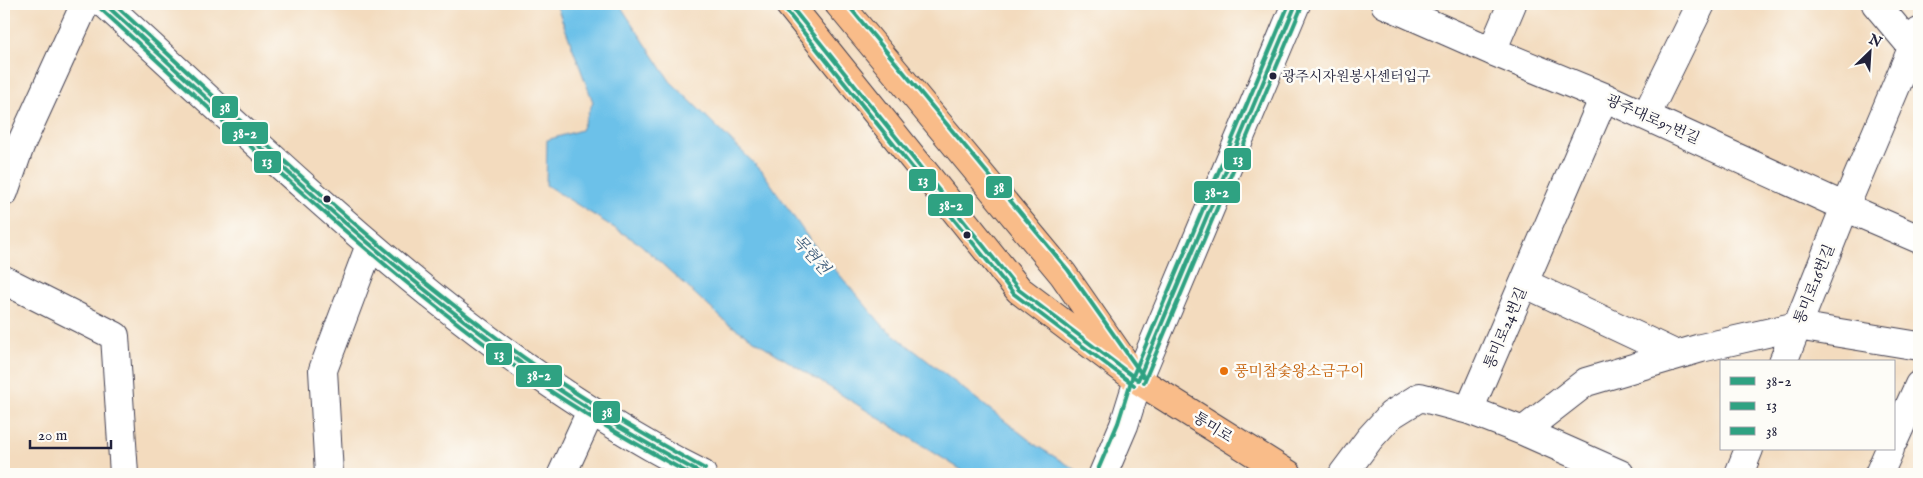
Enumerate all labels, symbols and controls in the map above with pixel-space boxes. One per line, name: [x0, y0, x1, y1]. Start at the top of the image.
north arrow: [1846, 28, 1896, 78]
text: N: [1865, 30, 1884, 52]
place label: 광주시자원봉사센터입구: [1282, 68, 1431, 86]
marker: 광주시자원봉사센터입구: [1268, 71, 1278, 81]
street label: 광주대로97번길: [1603, 90, 1703, 149]
line badge: 38: [211, 95, 239, 119]
text: 38: [220, 99, 231, 117]
line badge: 38-2: [221, 121, 269, 145]
text: 38-2: [233, 125, 257, 143]
line badge: 13: [1223, 147, 1252, 171]
line badge: 13: [253, 150, 282, 174]
text: 13: [1233, 151, 1243, 169]
text: 13: [262, 153, 272, 171]
line badge: 13: [908, 168, 937, 192]
text: 13: [918, 172, 928, 190]
line badge: 38: [985, 175, 1013, 199]
text: 38: [994, 179, 1005, 197]
line badge: 38-2: [1193, 180, 1241, 204]
text: 38-2: [1205, 184, 1229, 202]
line badge: 38-2: [927, 193, 974, 217]
unlabelled marker: [322, 194, 332, 204]
text: 38-2: [939, 197, 963, 215]
unlabelled marker: [962, 230, 972, 240]
water label: 목현천: [788, 231, 834, 280]
street label: 통미로16번길: [1790, 242, 1839, 327]
street label: 통미로24번길: [1480, 285, 1531, 372]
line badge: 13: [485, 342, 513, 366]
text: 13: [494, 346, 504, 364]
legend: [1720, 360, 1896, 450]
place label: 풍미참숯왕소금구이: [1234, 362, 1364, 381]
line badge: 38-2: [515, 364, 563, 388]
marker: 풍미참숯왕소금구이: [1218, 365, 1230, 377]
text: 38-2: [527, 367, 551, 385]
text: 38-2: [1766, 372, 1792, 391]
text: 13: [1766, 396, 1777, 415]
line badge: 38: [592, 400, 621, 424]
text: 38: [602, 404, 613, 422]
street label: 통미로: [1189, 408, 1237, 447]
scale bar: [30, 418, 111, 450]
text: 38: [1766, 422, 1778, 441]
text: 20 m: [38, 426, 68, 445]

